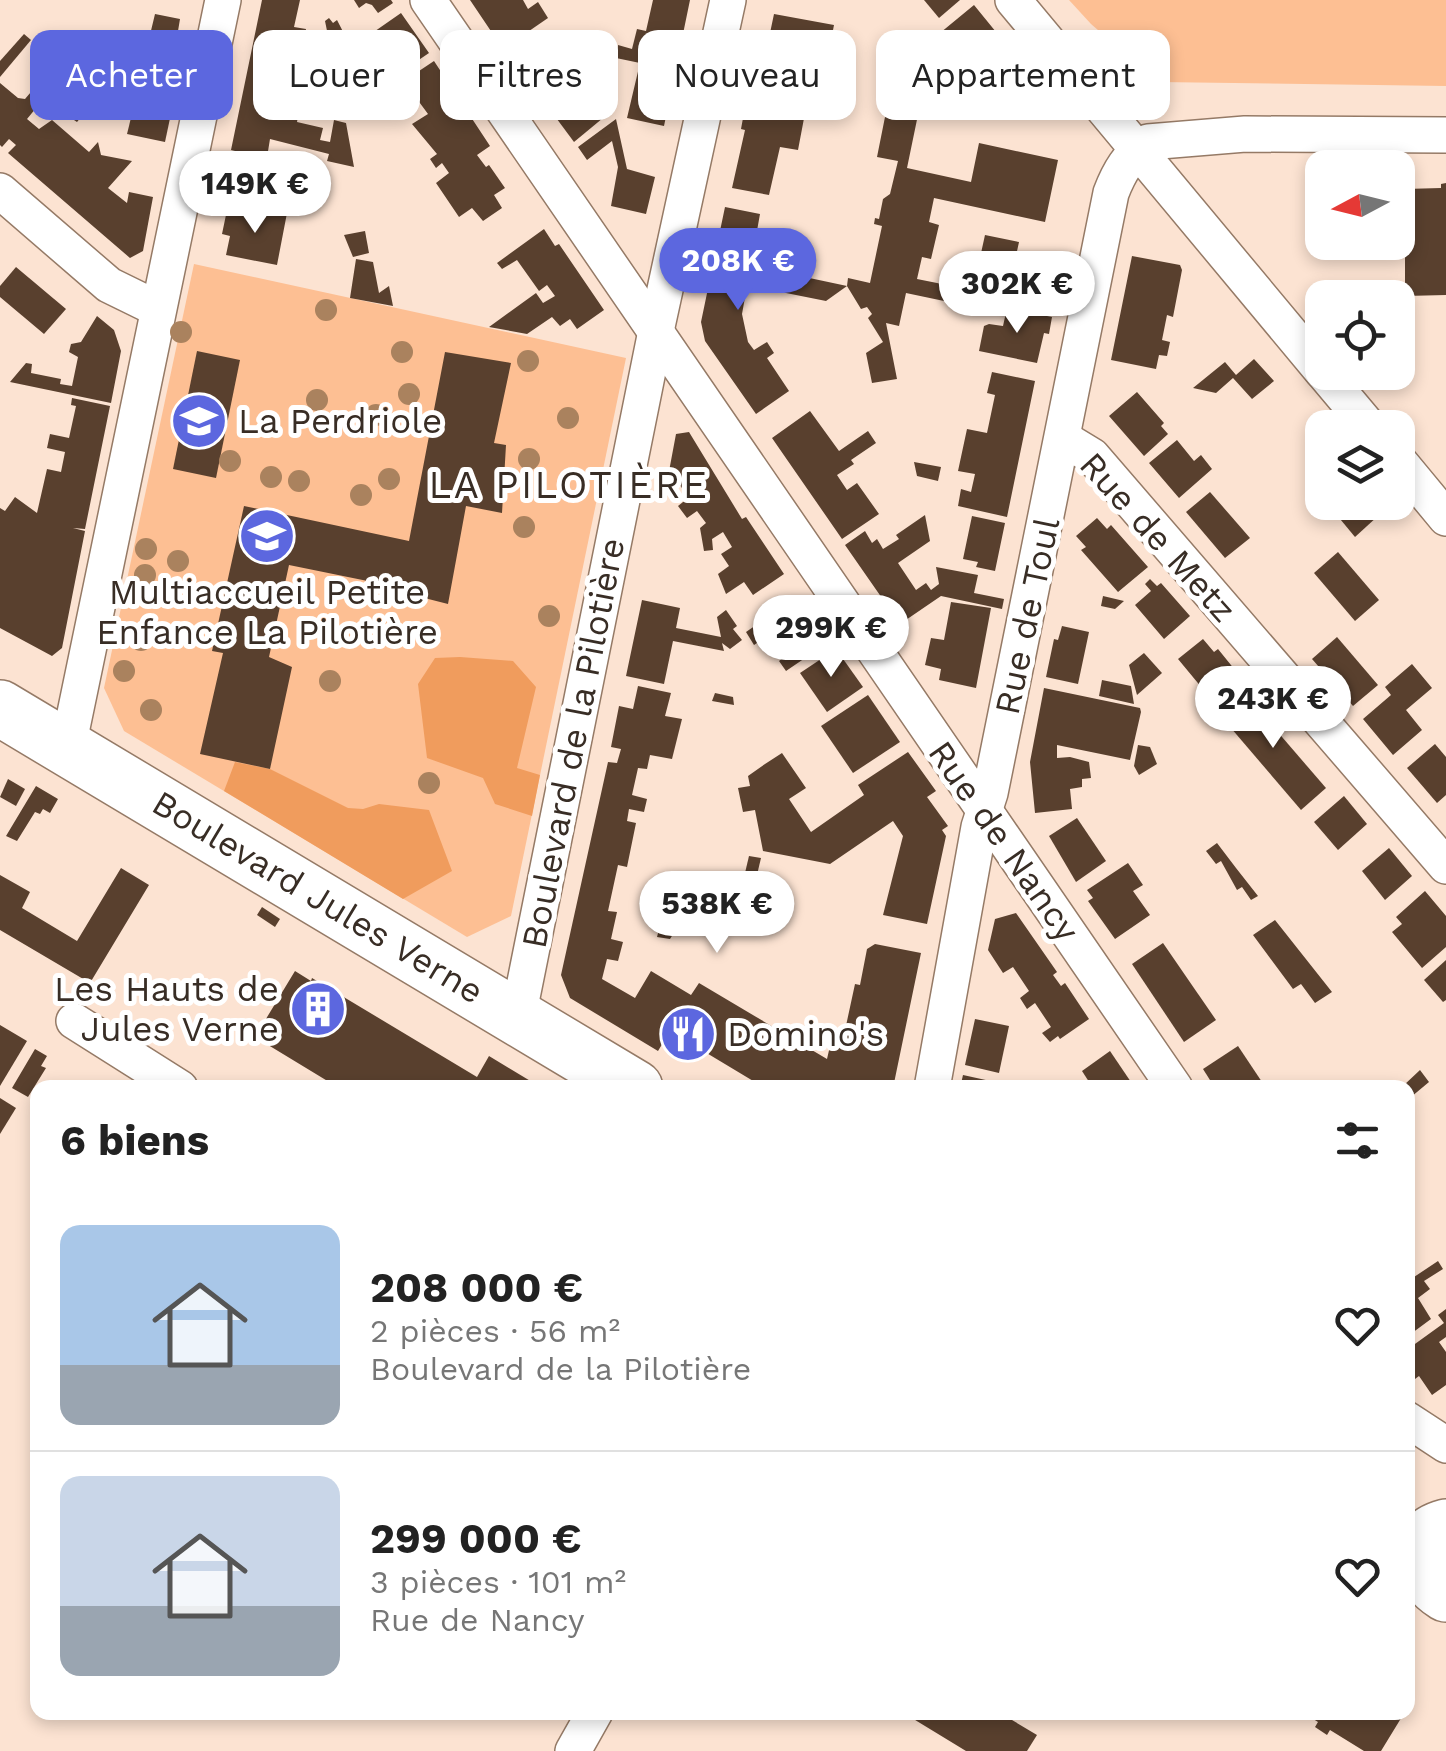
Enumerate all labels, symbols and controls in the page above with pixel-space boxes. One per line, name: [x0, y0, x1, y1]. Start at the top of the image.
chip: Acheter: [30, 30, 233, 120]
chip: Louer: [253, 30, 420, 120]
chip: Filtres: [440, 30, 618, 120]
chip: Nouveau: [638, 30, 856, 120]
chip: Appartement: [876, 30, 1170, 120]
north arrow: [1305, 150, 1415, 260]
map controls: [1305, 150, 1415, 520]
pin: 149K €: [174, 151, 336, 236]
text: 149K €: [201, 164, 309, 202]
pin: 208K €: [657, 228, 819, 313]
text: 208K €: [681, 241, 795, 279]
pin: 302K €: [936, 251, 1098, 336]
text: 302K €: [961, 264, 1073, 302]
button: locate: [1305, 280, 1415, 390]
school or university icon: La Perdriole: [169, 391, 229, 451]
place label: La Perdriole: [238, 400, 442, 442]
button: layers: [1305, 410, 1415, 520]
street label: Rue de Metz: [1071, 444, 1245, 630]
district label: LA PILOTIÈRE: [428, 462, 710, 507]
school or university icon: Multiaccueil Petite Enfance La Pilotière: [237, 506, 297, 566]
street label: Rue de Toul: [986, 513, 1068, 718]
street label: Boulevard de la Pilotière: [513, 534, 633, 952]
place label: Multiaccueil Petite Enfance La Pilotière: [96, 571, 438, 653]
pin: 299K €: [750, 595, 912, 680]
text: 299K €: [775, 608, 887, 646]
pin: 243K €: [1192, 666, 1354, 751]
text: 243K €: [1217, 679, 1329, 717]
street label: Rue de Nancy: [920, 733, 1088, 949]
street label: Boulevard Jules Verne: [145, 781, 491, 1013]
pin: 538K €: [636, 871, 798, 956]
text: 538K €: [661, 884, 773, 922]
place label: Les Hauts de Jules Verne: [54, 968, 279, 1050]
building icon: Les Hauts de Jules Verne: [288, 979, 348, 1039]
restaurant icon: Domino's: [658, 1004, 718, 1064]
place label: Domino's: [727, 1013, 884, 1055]
icon: filters: [1330, 1113, 1385, 1168]
text: 6 biens: [60, 1116, 209, 1165]
text: 208 000 €: [370, 1263, 583, 1312]
icon: home: [140, 1265, 260, 1385]
icon: heart: [1330, 1298, 1385, 1353]
text: 2 pièces · 56 m²: [370, 1312, 620, 1350]
text: Boulevard de la Pilotière: [370, 1350, 751, 1388]
text: 299 000 €: [370, 1514, 581, 1563]
icon: home: [140, 1516, 260, 1636]
icon: heart: [1330, 1549, 1385, 1604]
text: 3 pièces · 101 m²: [370, 1563, 626, 1601]
text: Rue de Nancy: [370, 1601, 585, 1639]

